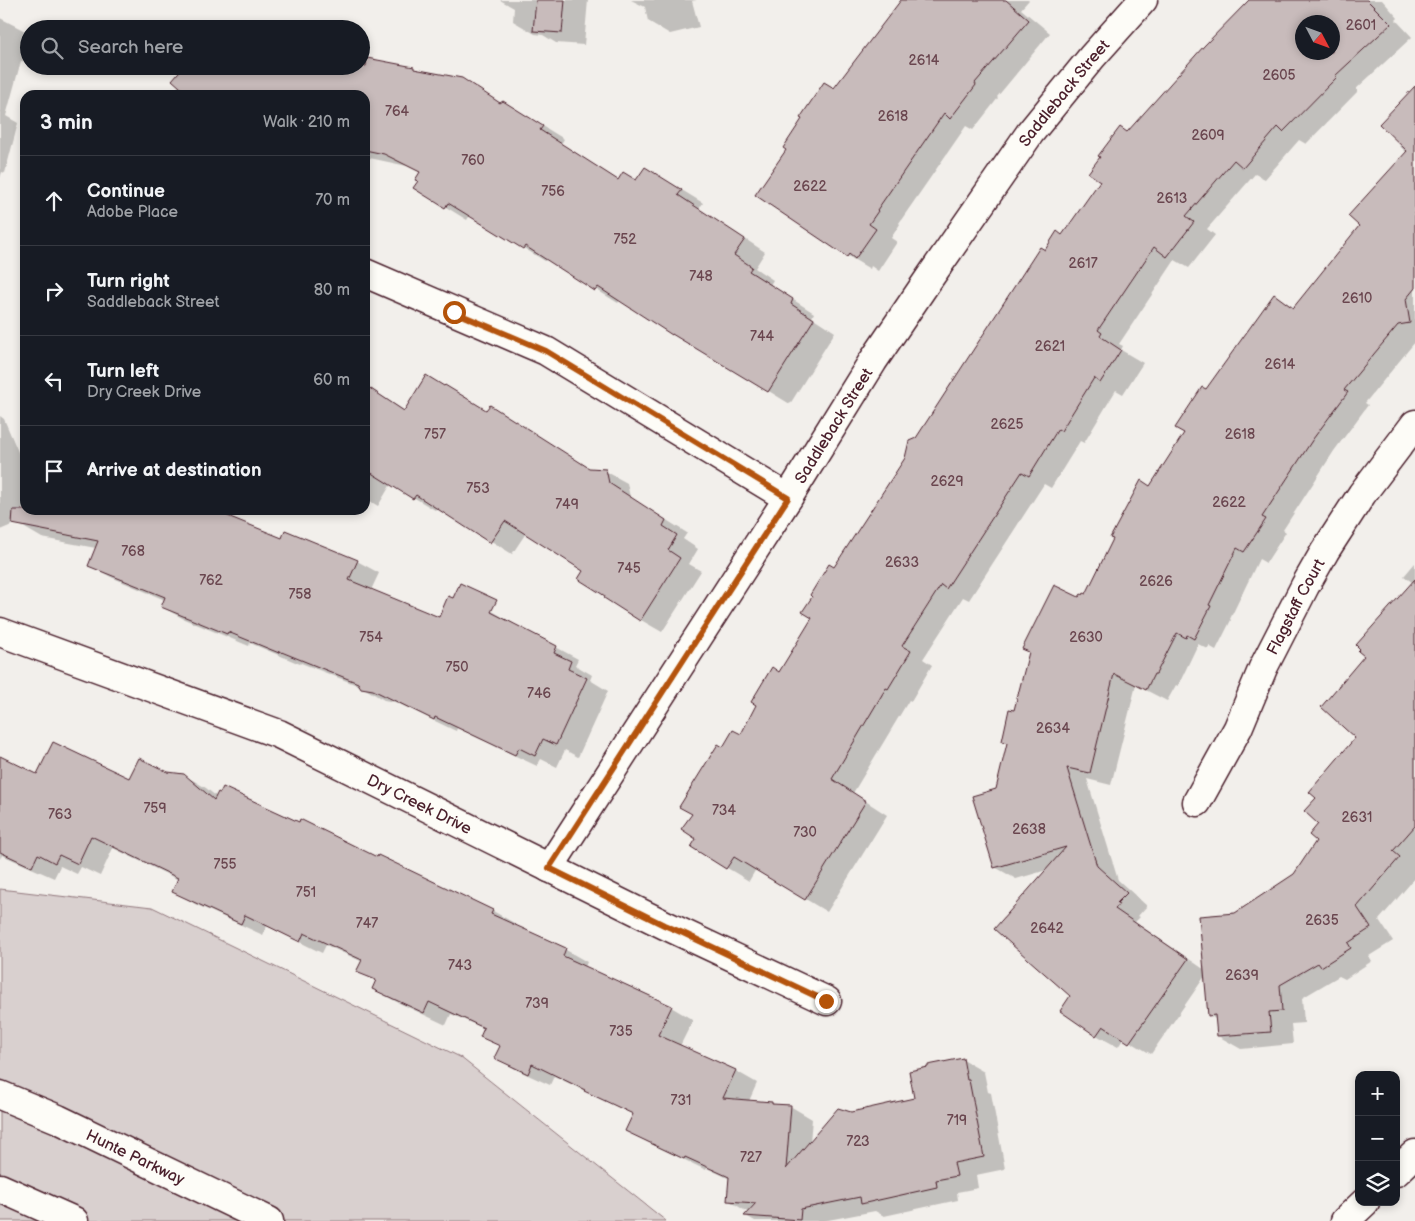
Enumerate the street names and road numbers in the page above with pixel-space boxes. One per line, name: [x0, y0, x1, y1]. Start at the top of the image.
street label: Saddleback Street: [1016, 36, 1114, 151]
street label: Saddleback Street: [791, 365, 877, 487]
street label: Flagstaff Court: [1263, 556, 1330, 658]
street label: Dry Creek Drive: [363, 771, 475, 839]
street label: Hunte Parkway: [83, 1126, 188, 1190]

